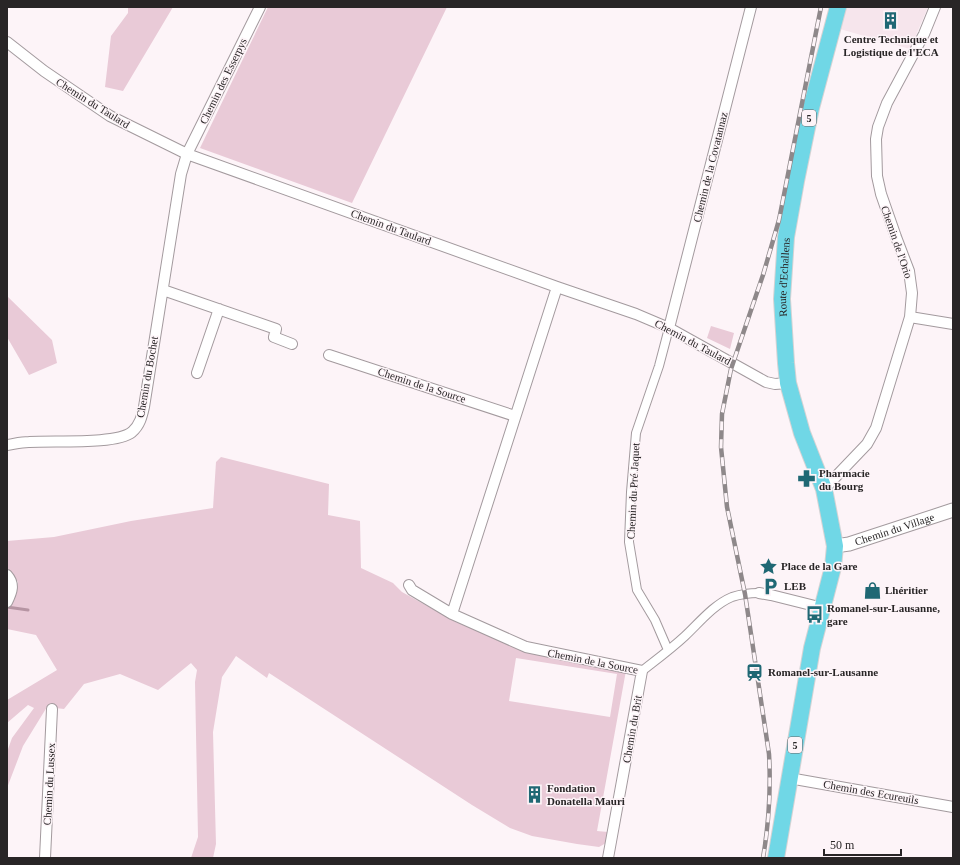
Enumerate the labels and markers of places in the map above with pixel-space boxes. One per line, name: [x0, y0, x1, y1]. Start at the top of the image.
building icon: Centre Technique et Logistique de l'ECA: [881, 11, 901, 31]
place label: Centre Technique et Logistique de l'ECA: [843, 33, 939, 58]
place label: Pharmacie du Bourg: [819, 467, 870, 492]
pharmacy icon: Pharmacie du Bourg: [796, 469, 816, 489]
place icon: Place de la Gare: [758, 556, 778, 576]
place label: Place de la Gare: [781, 560, 858, 572]
parking icon: LEB: [761, 576, 781, 596]
place label: LEB: [784, 580, 807, 592]
shop icon: Lhéritier: [862, 580, 882, 600]
place label: Lhéritier: [885, 584, 928, 596]
place label: Romanel-sur-Lausanne, gare: [827, 602, 940, 627]
bus stop icon: Romanel-sur-Lausanne, gare: [804, 604, 824, 624]
station icon: Romanel-sur-Lausanne: [745, 662, 765, 682]
place label: Romanel-sur-Lausanne: [768, 666, 878, 678]
place label: Fondation Donatella Mauri: [547, 782, 625, 807]
building icon: Fondation Donatella Mauri: [524, 784, 544, 804]

